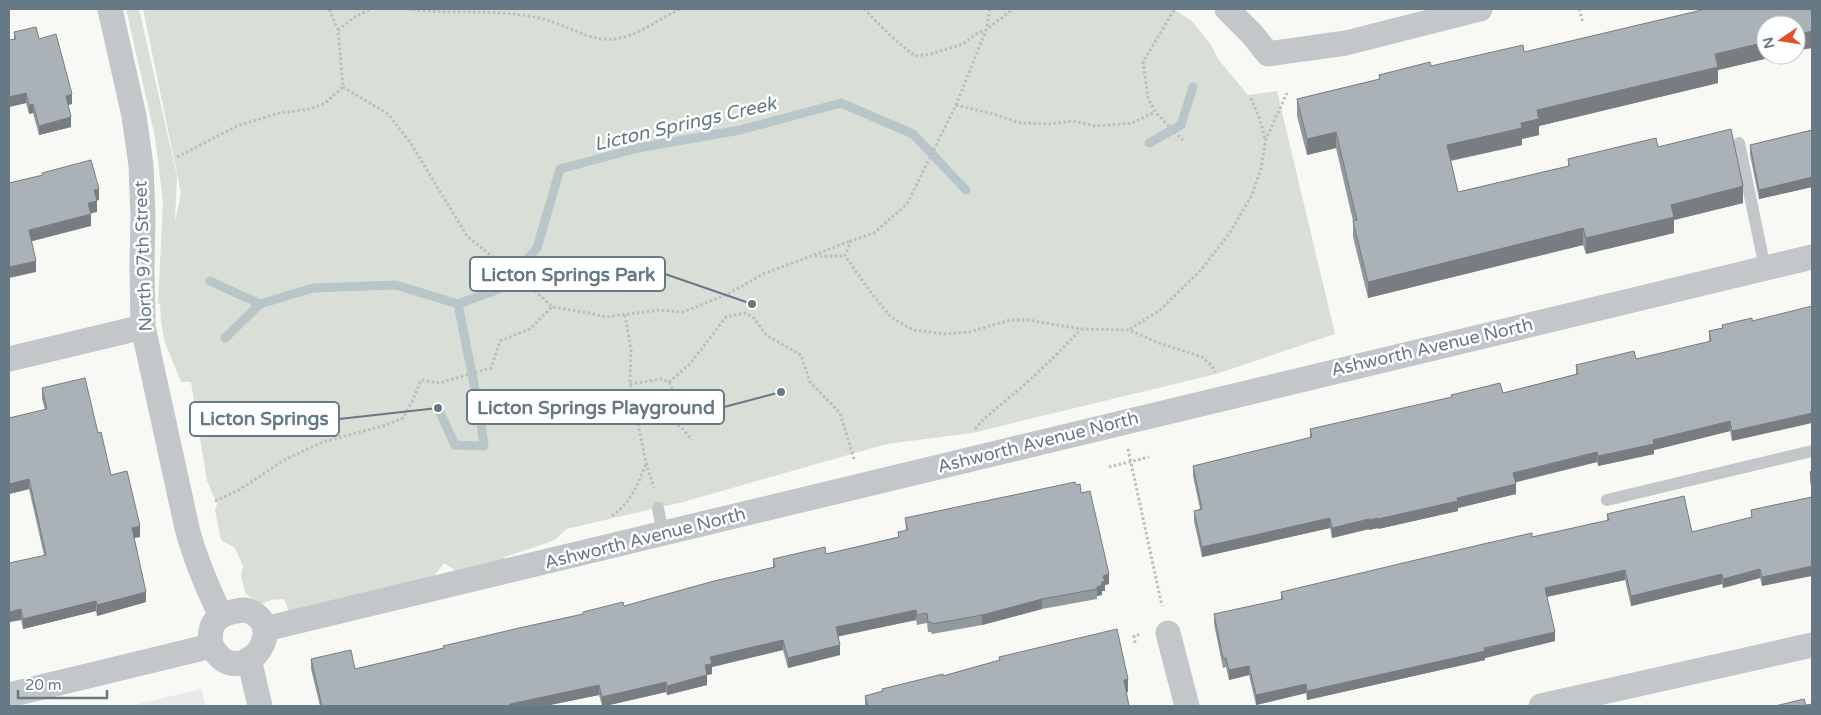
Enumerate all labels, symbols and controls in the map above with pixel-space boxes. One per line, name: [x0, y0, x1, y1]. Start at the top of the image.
north arrow: [1756, 15, 1806, 65]
text: N: [1759, 35, 1778, 50]
water label: Licton Springs Creek: [592, 92, 780, 156]
street label: North 97th Street: [129, 180, 157, 332]
callout: Licton Springs Park: [470, 257, 665, 291]
text: Licton Springs Park: [481, 264, 656, 287]
street label: Ashworth Avenue North: [1329, 313, 1535, 381]
callout: Licton Springs Playground: [467, 390, 724, 424]
text: Licton Springs Playground: [477, 397, 715, 420]
callout: Licton Springs: [190, 402, 339, 436]
street label: Ashworth Avenue North: [935, 406, 1141, 478]
text: Licton Springs: [199, 408, 329, 431]
street label: Ashworth Avenue North: [542, 502, 748, 574]
scale bar: [18, 668, 106, 700]
text: 20 m: [25, 676, 62, 694]

